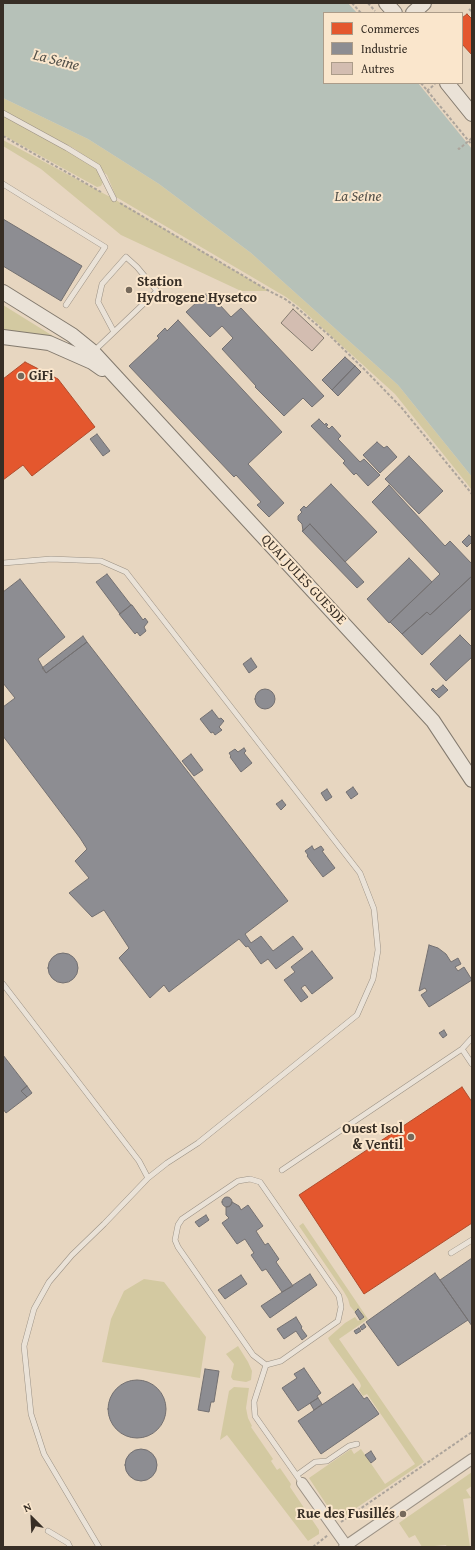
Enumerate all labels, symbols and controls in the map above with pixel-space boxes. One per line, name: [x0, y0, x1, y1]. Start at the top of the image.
legend: [323, 12, 463, 84]
text: Commerces: [361, 20, 419, 37]
text: Industrie: [361, 40, 407, 57]
water label: La Seine: [31, 47, 81, 75]
text: Autres: [361, 60, 394, 77]
water label: La Seine: [334, 188, 382, 206]
place label: Station Hydrogene Hysetco: [137, 274, 257, 306]
marker: Station Hydrogene Hysetco: [124, 285, 134, 295]
place label: GiFi: [29, 368, 53, 384]
marker: GiFi: [16, 371, 26, 381]
street label: QUAI JULES GUESDE: [257, 531, 349, 629]
place label: Ouest Isol & Ventil: [342, 1121, 403, 1154]
marker: Ouest Isol & Ventil: [406, 1132, 416, 1142]
north arrow: [12, 1498, 52, 1538]
text: N: [20, 1498, 34, 1516]
place label: Rue des Fusillés: [297, 1506, 395, 1522]
marker: Rue des Fusillés: [398, 1509, 408, 1519]

